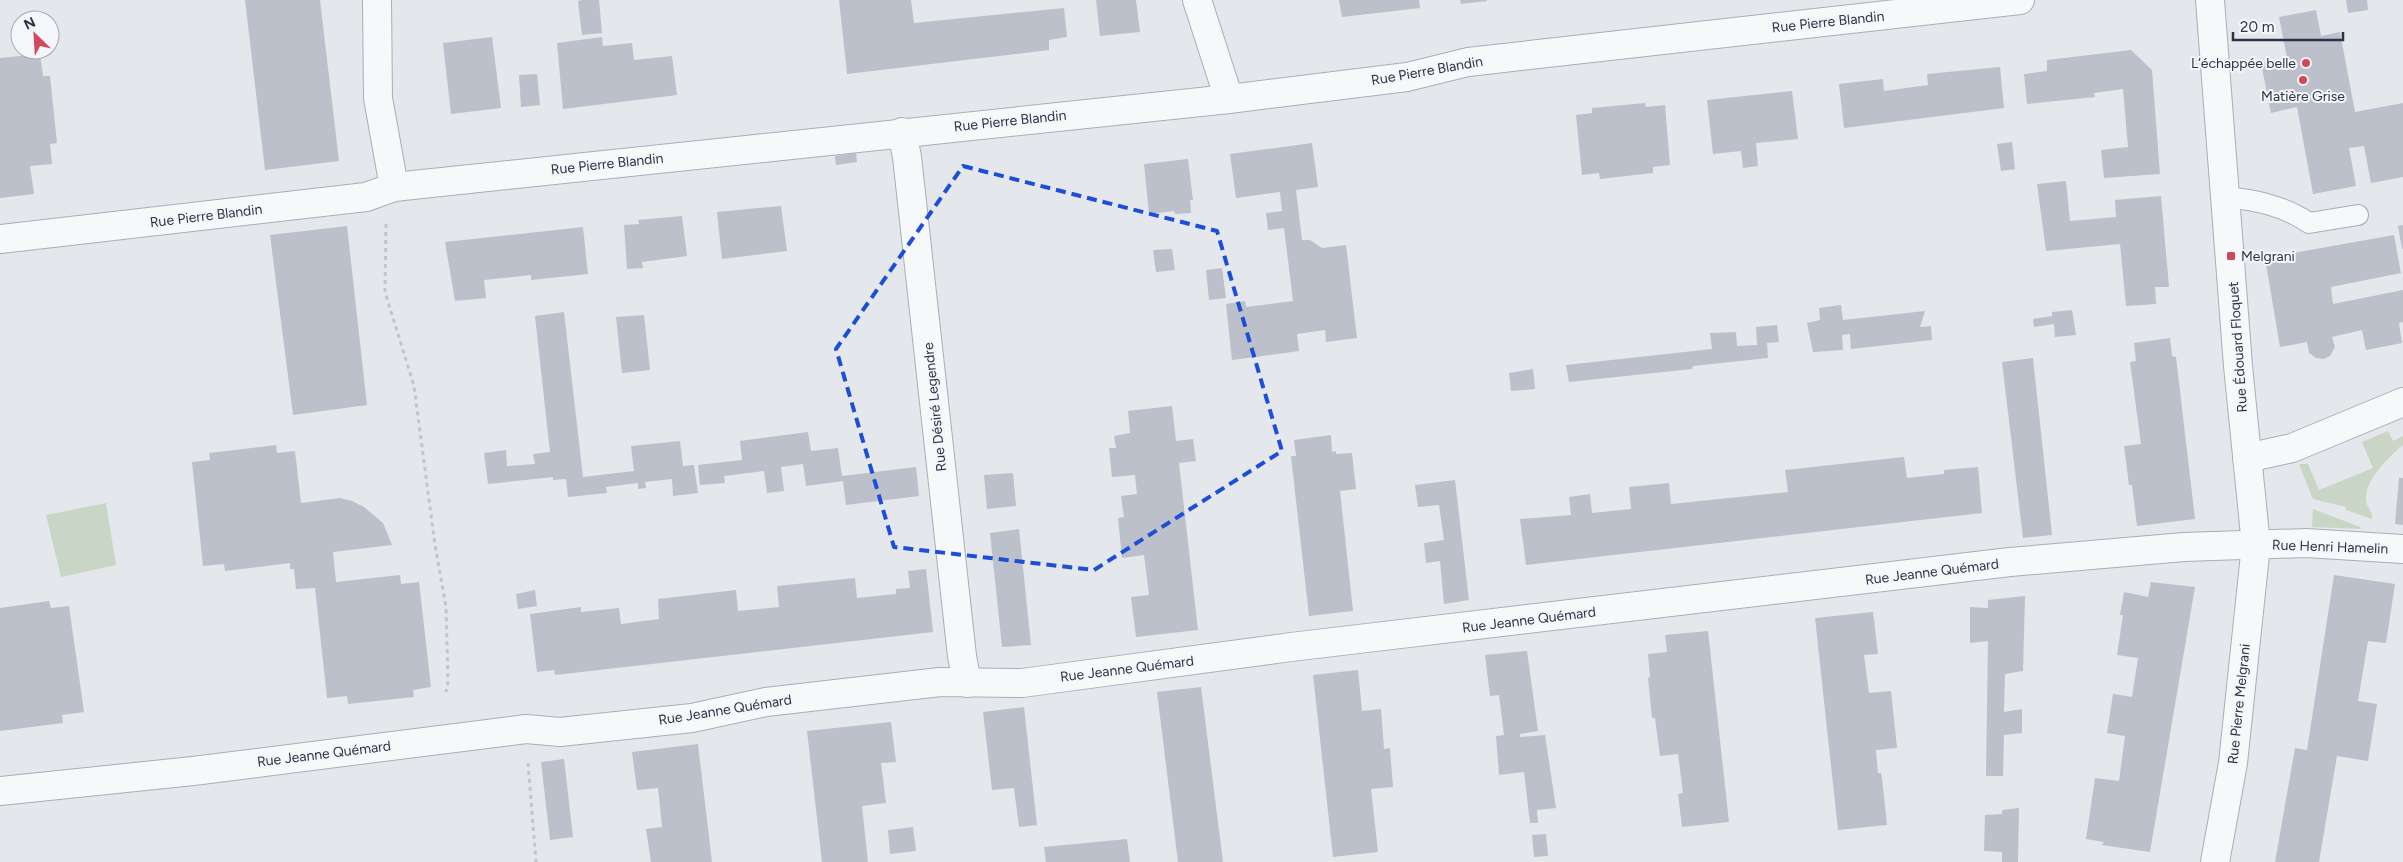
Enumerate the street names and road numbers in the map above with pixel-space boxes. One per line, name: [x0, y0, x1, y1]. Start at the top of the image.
street label: Rue Pierre Blandin: [1771, 8, 1885, 36]
street label: Rue Pierre Blandin: [1370, 53, 1484, 89]
street label: Rue Pierre Blandin: [953, 107, 1067, 135]
street label: Rue Pierre Blandin: [550, 150, 664, 178]
street label: Rue Pierre Blandin: [149, 201, 263, 231]
street label: Rue Édouard Floquet: [2225, 281, 2251, 413]
street label: Rue Désiré Legendre: [920, 341, 950, 472]
street label: Rue Henri Hamelin: [2272, 536, 2389, 558]
street label: Rue Jeanne Quémard: [1864, 555, 2000, 589]
street label: Rue Jeanne Quémard: [1461, 603, 1597, 637]
street label: Rue Pierre Melgrani: [2224, 643, 2254, 765]
street label: Rue Jeanne Quémard: [1059, 652, 1195, 686]
street label: Rue Jeanne Quémard: [657, 691, 793, 729]
street label: Rue Jeanne Quémard: [256, 737, 392, 771]

